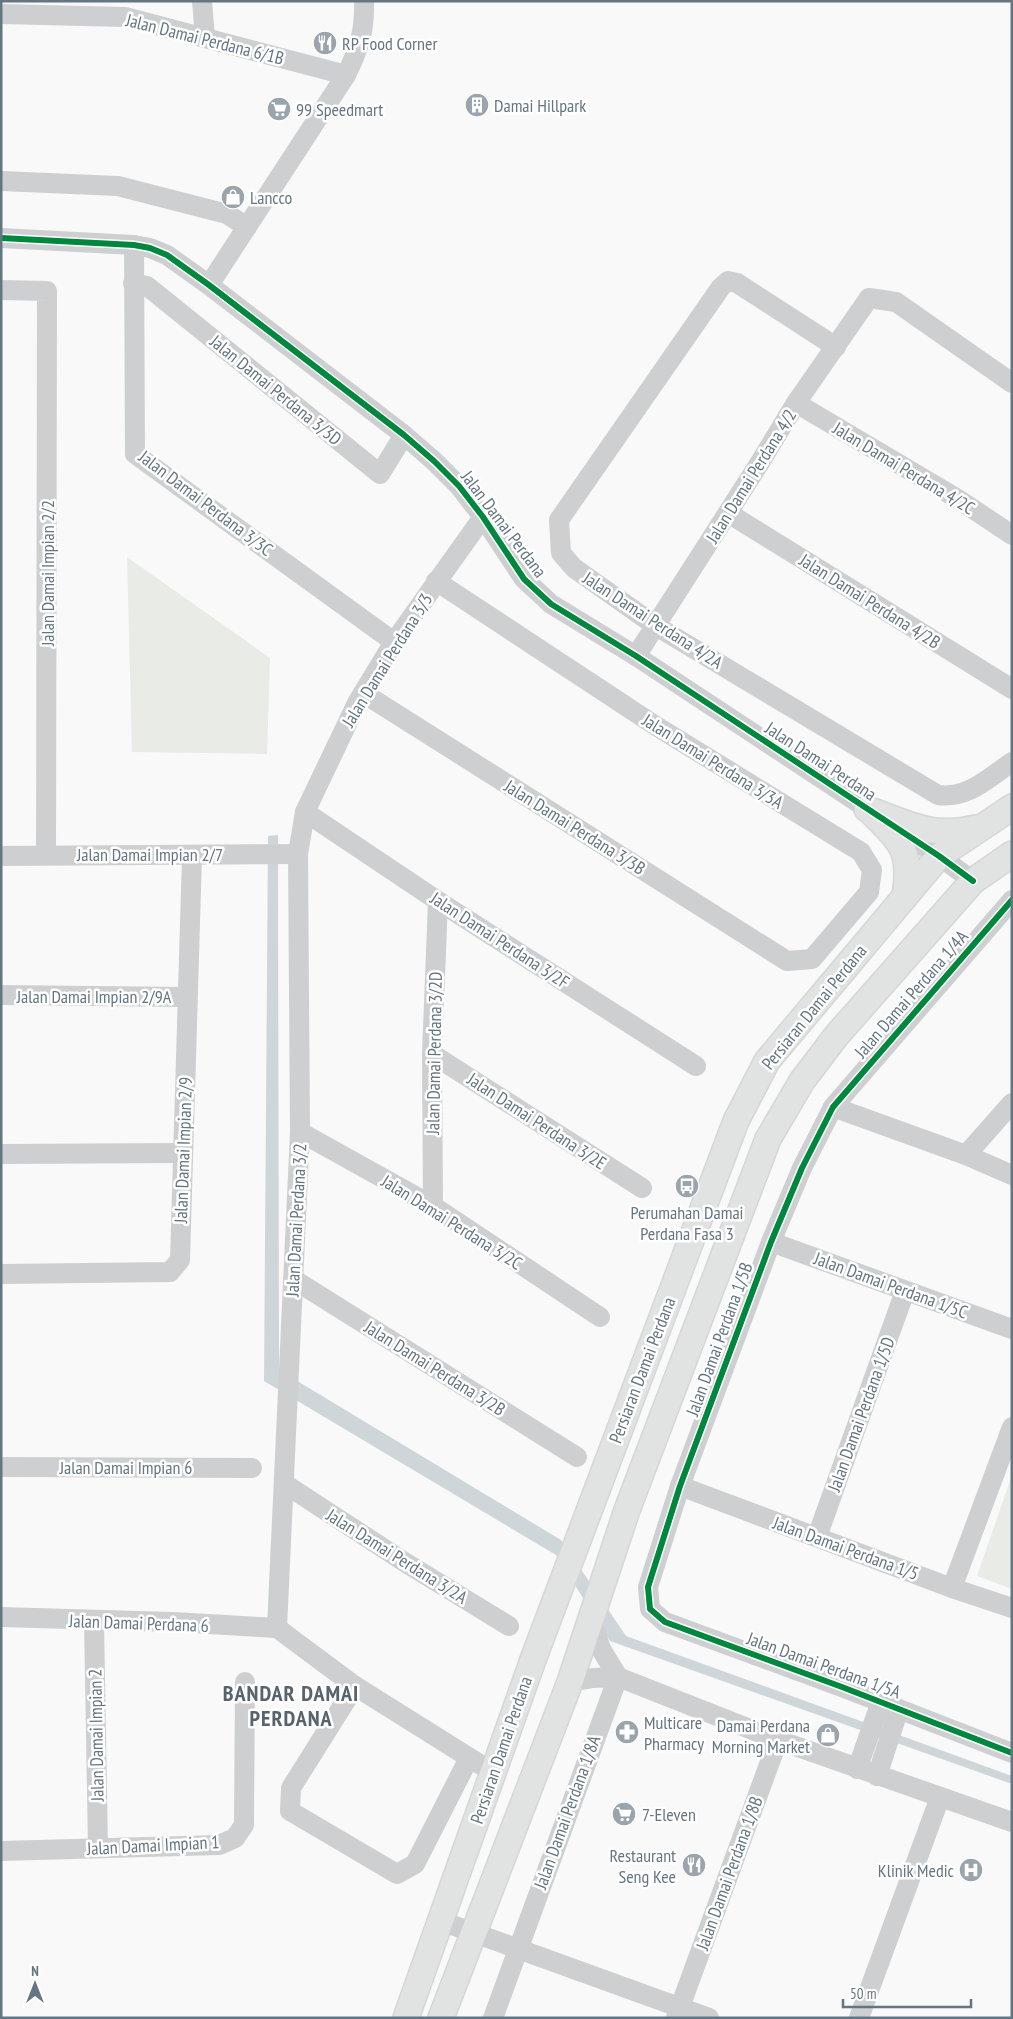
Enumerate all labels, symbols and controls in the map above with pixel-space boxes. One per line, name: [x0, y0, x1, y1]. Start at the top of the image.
street label: Jalan Damai Perdana 6/1B: [123, 8, 286, 70]
restaurant icon: RP Food Corner: [312, 30, 338, 56]
place label: RP Food Corner: [342, 32, 437, 55]
building icon: Damai Hillpark: [464, 92, 490, 118]
place label: Damai Hillpark: [494, 94, 586, 117]
supermarket icon: 99 Speedmart: [266, 96, 292, 122]
place label: 99 Speedmart: [296, 98, 383, 121]
shop icon: Lancco: [220, 184, 246, 210]
place label: Lancco: [250, 186, 293, 209]
street label: Jalan Damai Perdana 3/3D: [205, 329, 346, 450]
street label: Jalan Damai Perdana 4/2: [700, 405, 801, 548]
street label: Jalan Damai Perdana 4/2C: [828, 416, 979, 519]
street label: Jalan Damai Perdana 3/3C: [134, 445, 277, 561]
street label: Jalan Damai Perdana: [456, 465, 552, 582]
street label: Jalan Damai Impian 2/2: [36, 500, 59, 647]
street label: Jalan Damai Perdana 4/2B: [794, 548, 945, 654]
street label: Jalan Damai Perdana 4/2A: [578, 566, 728, 674]
street label: Jalan Damai Perdana 3/3: [336, 589, 437, 732]
street label: Jalan Damai Perdana 3/3A: [637, 708, 788, 814]
street label: Jalan Damai Perdana: [760, 716, 881, 806]
street label: Jalan Damai Perdana 3/3B: [499, 774, 650, 880]
street label: Jalan Damai Impian 2/7: [76, 843, 223, 866]
street label: Jalan Damai Perdana 3/2F: [425, 886, 574, 993]
street label: Jalan Damai Perdana 1/4A: [849, 925, 973, 1063]
street label: Persiaran Damai Perdana: [756, 940, 872, 1074]
street label: Jalan Damai Perdana 3/2D: [421, 971, 447, 1136]
street label: Jalan Damai Impian 2/9A: [16, 985, 172, 1008]
street label: Jalan Damai Perdana 3/2E: [462, 1067, 611, 1175]
street label: Jalan Damai Impian 2/9: [169, 1077, 197, 1224]
street label: Jalan Damai Perdana 3/2: [280, 1143, 311, 1298]
street label: Jalan Damai Perdana 3/2C: [377, 1169, 527, 1275]
bus stop icon: Perumahan Damai Perdana Fasa 3: [674, 1173, 700, 1199]
place label: Perumahan Damai Perdana Fasa 3: [630, 1201, 744, 1245]
street label: Jalan Damai Perdana 1/5C: [810, 1246, 971, 1323]
street label: Jalan Damai Perdana 1/5B: [680, 1259, 757, 1420]
street label: Persiaran Damai Perdana: [604, 1294, 680, 1446]
street label: Jalan Damai Perdana 3/2B: [359, 1315, 510, 1421]
street label: Jalan Damai Perdana 1/5D: [822, 1334, 900, 1495]
street label: Jalan Damai Impian 6: [59, 1456, 192, 1479]
street label: Jalan Damai Perdana 3/2A: [321, 1503, 472, 1609]
street label: Jalan Damai Perdana 1/5: [769, 1511, 922, 1585]
street label: Jalan Damai Perdana 6: [68, 1609, 209, 1637]
street label: Jalan Damai Perdana 1/5A: [743, 1626, 904, 1704]
street label: Jalan Damai Impian 2: [83, 1669, 109, 1802]
street label: Persiaran Damai Perdana: [465, 1673, 537, 1827]
district label: BANDAR DAMAI PERDANA: [223, 1679, 359, 1732]
place label: Multicare Pharmacy: [644, 1711, 704, 1755]
place label: Damai Perdana Morning Market: [712, 1714, 810, 1758]
pharmacy icon: Multicare Pharmacy: [614, 1719, 640, 1745]
shop icon: Damai Perdana Morning Market: [815, 1722, 841, 1748]
street label: Jalan Damai Perdana 1/8A: [528, 1732, 606, 1893]
street label: Jalan Damai Perdana 1/8B: [690, 1793, 767, 1954]
supermarket icon: 7-Eleven: [611, 1801, 637, 1827]
place label: 7-Eleven: [642, 1803, 696, 1826]
street label: Jalan Damai Impian 1: [85, 1830, 220, 1860]
place label: Restaurant Seng Kee: [610, 1844, 676, 1888]
restaurant icon: Restaurant Seng Kee: [681, 1852, 707, 1878]
hospital icon: Klinik Medic: [958, 1857, 984, 1883]
place label: Klinik Medic: [878, 1859, 955, 1882]
north arrow: [10, 1959, 60, 2009]
text: N: [31, 1962, 39, 1980]
scale bar: [843, 1976, 970, 2008]
text: 50 m: [850, 1984, 876, 2003]

